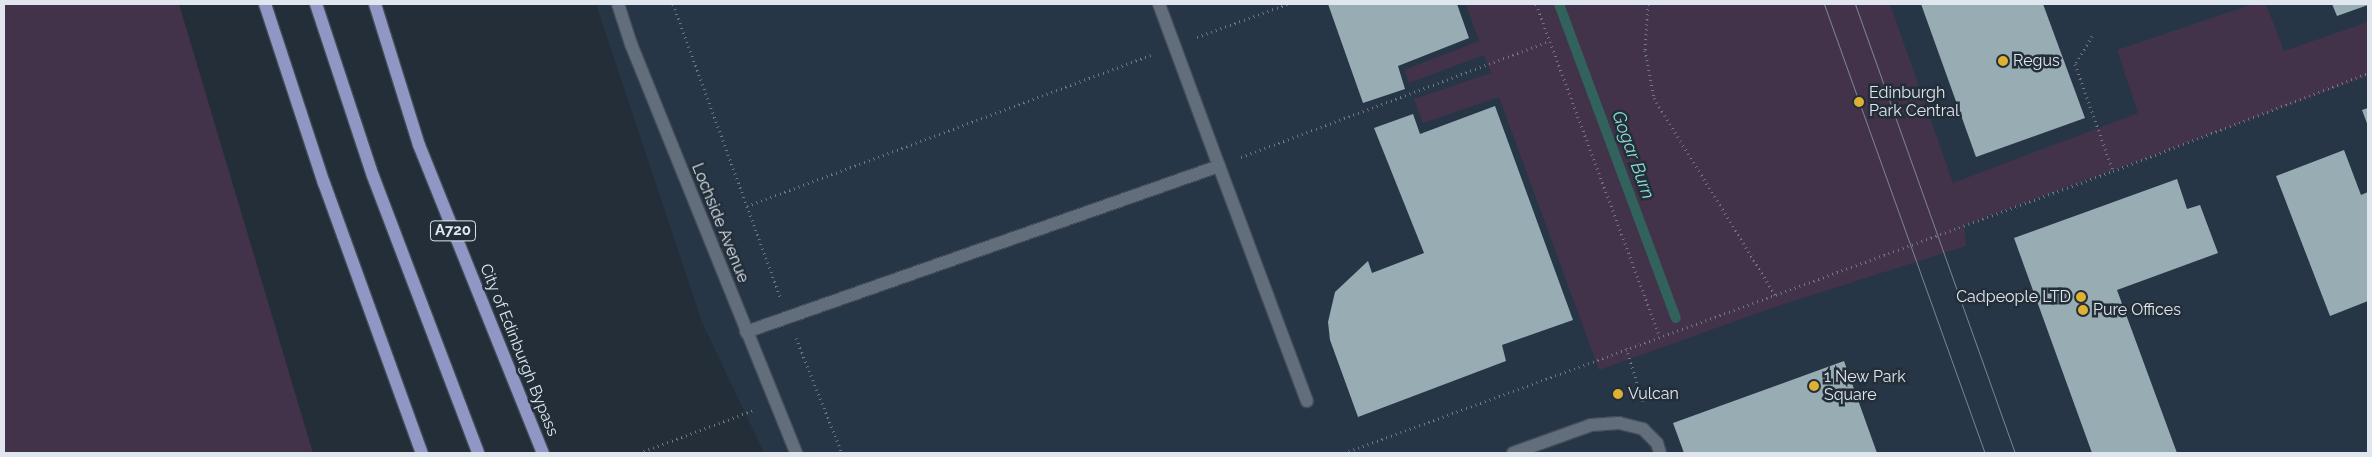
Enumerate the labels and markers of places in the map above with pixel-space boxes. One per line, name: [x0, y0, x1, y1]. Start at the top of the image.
place label: Regus: [2013, 51, 2060, 71]
marker: Regus: [1997, 55, 2009, 67]
place label: Edinburgh Park Central: [1869, 83, 1959, 121]
marker: Edinburgh Park Central: [1853, 96, 1865, 108]
place label: Cadpeople LTD: [1956, 287, 2071, 307]
marker: Cadpeople LTD: [2075, 291, 2087, 303]
place label: Pure Offices: [2093, 300, 2181, 320]
marker: Pure Offices: [2077, 304, 2089, 316]
place label: 1 New Park Square: [1824, 367, 1906, 405]
marker: 1 New Park Square: [1808, 380, 1820, 392]
place label: Vulcan: [1628, 384, 1679, 404]
marker: Vulcan: [1612, 388, 1624, 400]

